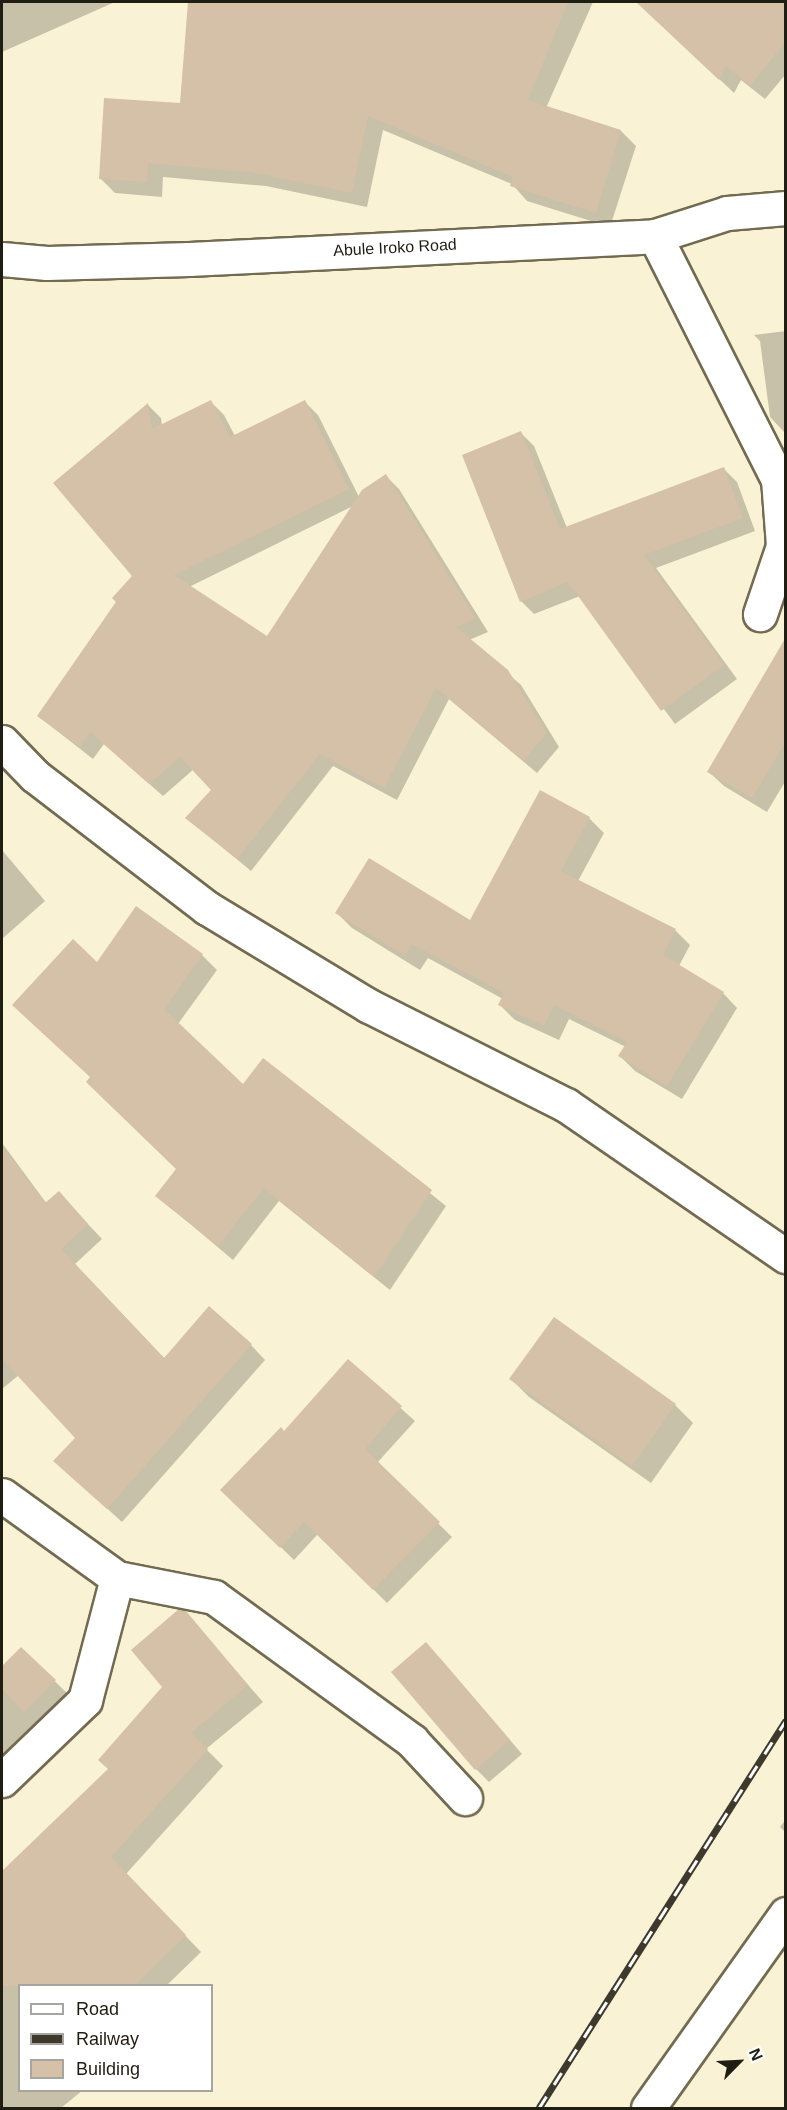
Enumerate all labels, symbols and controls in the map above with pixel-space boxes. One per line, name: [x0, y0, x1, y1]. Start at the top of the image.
street label: Abule Iroko Road: [333, 235, 457, 261]
legend: [18, 1984, 213, 2092]
text: Road: [76, 1999, 119, 2019]
text: Railway: [76, 2029, 139, 2049]
north arrow: [709, 2032, 769, 2092]
text: N: [746, 2046, 766, 2063]
text: Building: [76, 2059, 140, 2079]

